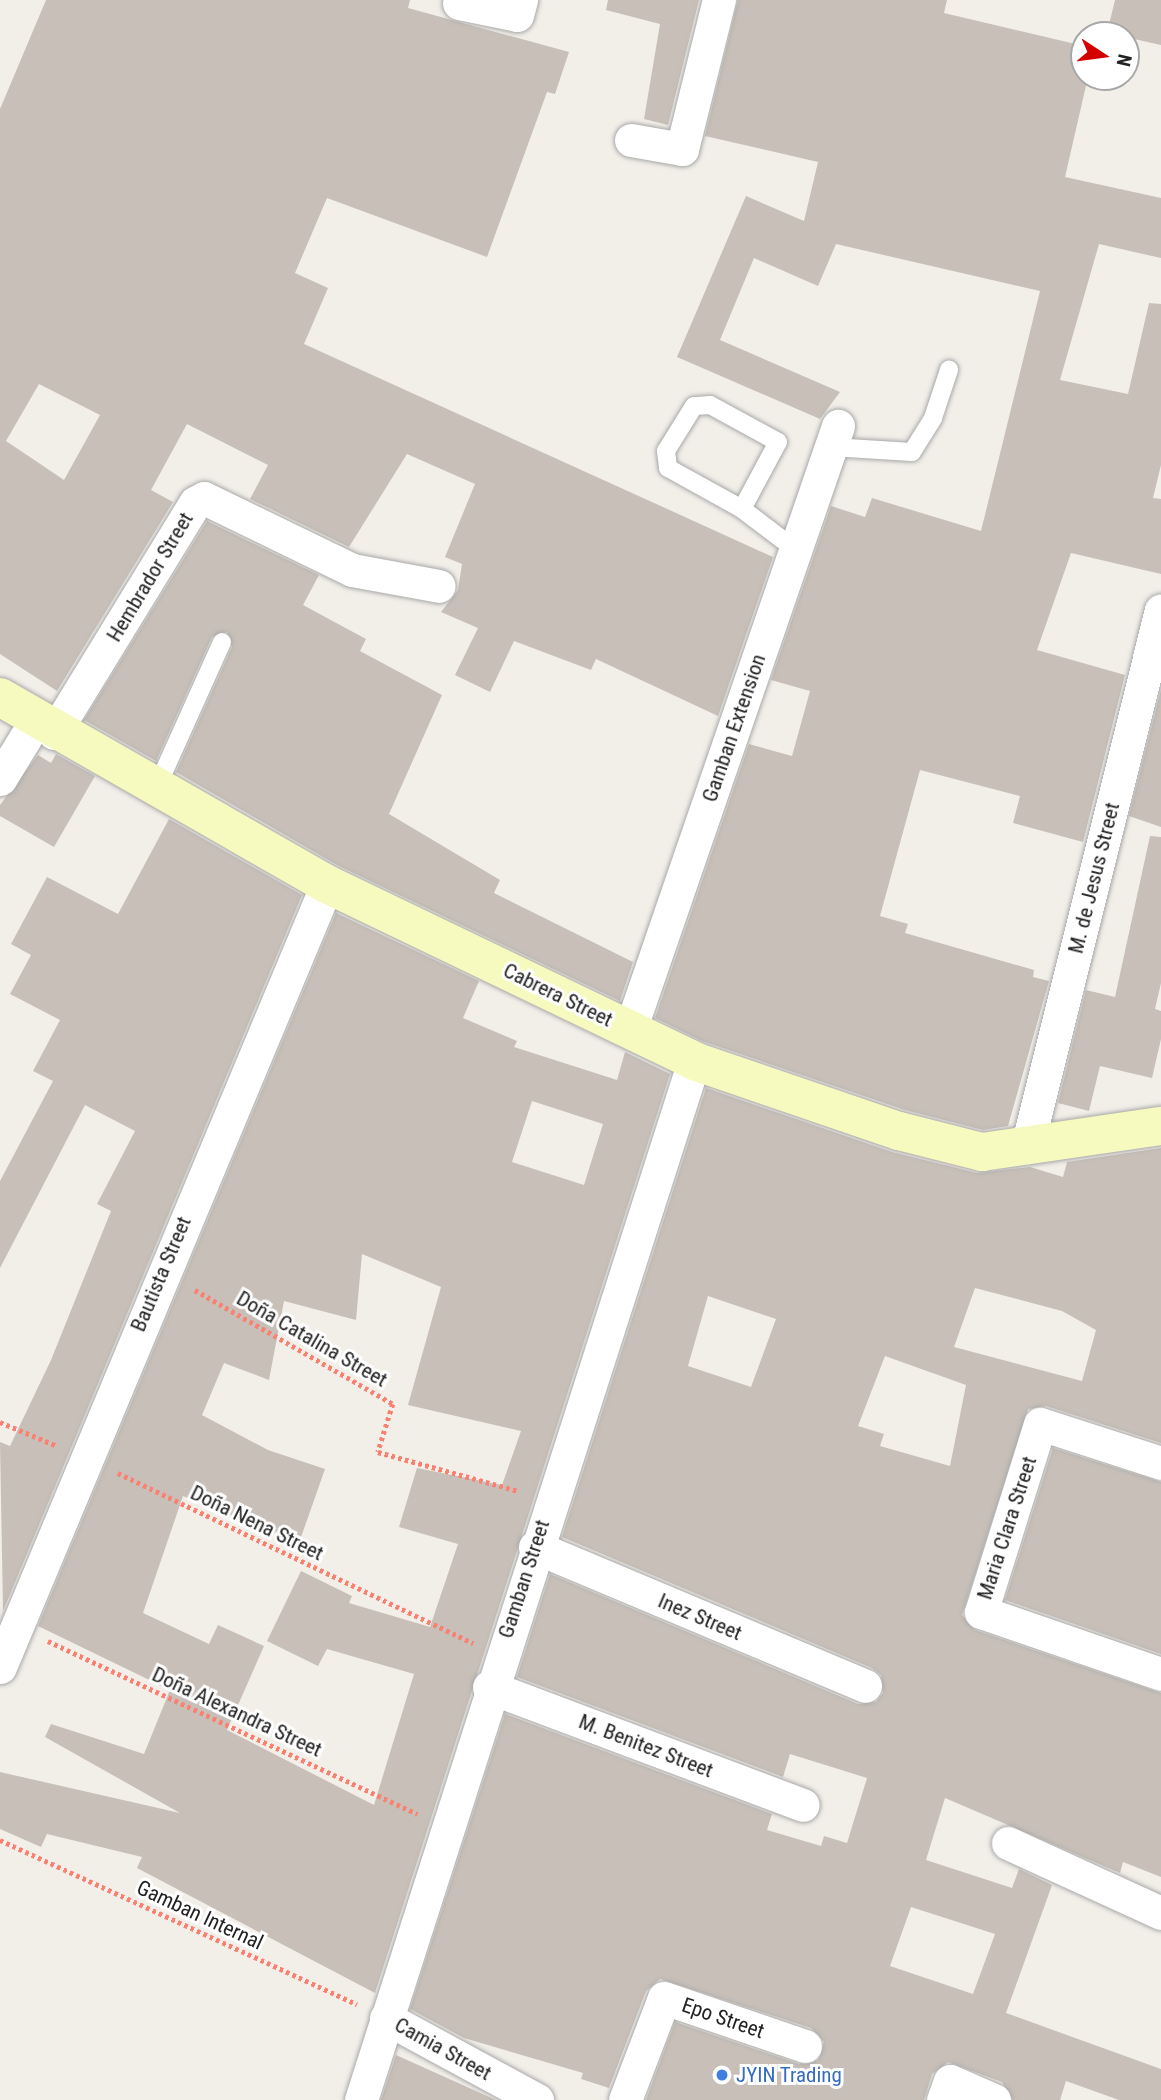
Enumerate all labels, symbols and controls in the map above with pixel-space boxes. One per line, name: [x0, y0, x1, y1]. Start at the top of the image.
north arrow: [1070, 21, 1140, 91]
text: N: [1111, 52, 1137, 69]
street label: Hembrador Street: [101, 508, 199, 646]
street label: Gamban Extension: [697, 651, 771, 805]
street label: M. de Jesus Street: [1063, 800, 1125, 956]
street label: Cabrera Street: [499, 958, 617, 1032]
street label: Bautista Street: [125, 1213, 197, 1335]
street label: Doña Catalina Street: [232, 1286, 392, 1392]
street label: Maria Clara Street: [972, 1453, 1042, 1603]
street label: Doña Nena Street: [186, 1480, 328, 1566]
street label: Gamban Street: [493, 1517, 555, 1641]
street label: Inez Street: [654, 1588, 746, 1646]
street label: Doña Alexandra Street: [148, 1662, 326, 1762]
street label: M. Benitez Street: [575, 1709, 717, 1783]
street label: Gamban Internal: [133, 1875, 267, 1955]
street label: Epo Street: [679, 1992, 767, 2044]
street label: Camia Street: [390, 2012, 496, 2086]
place label: JYIN Trading: [736, 2062, 842, 2088]
marker: JYIN Trading: [714, 2067, 730, 2083]

